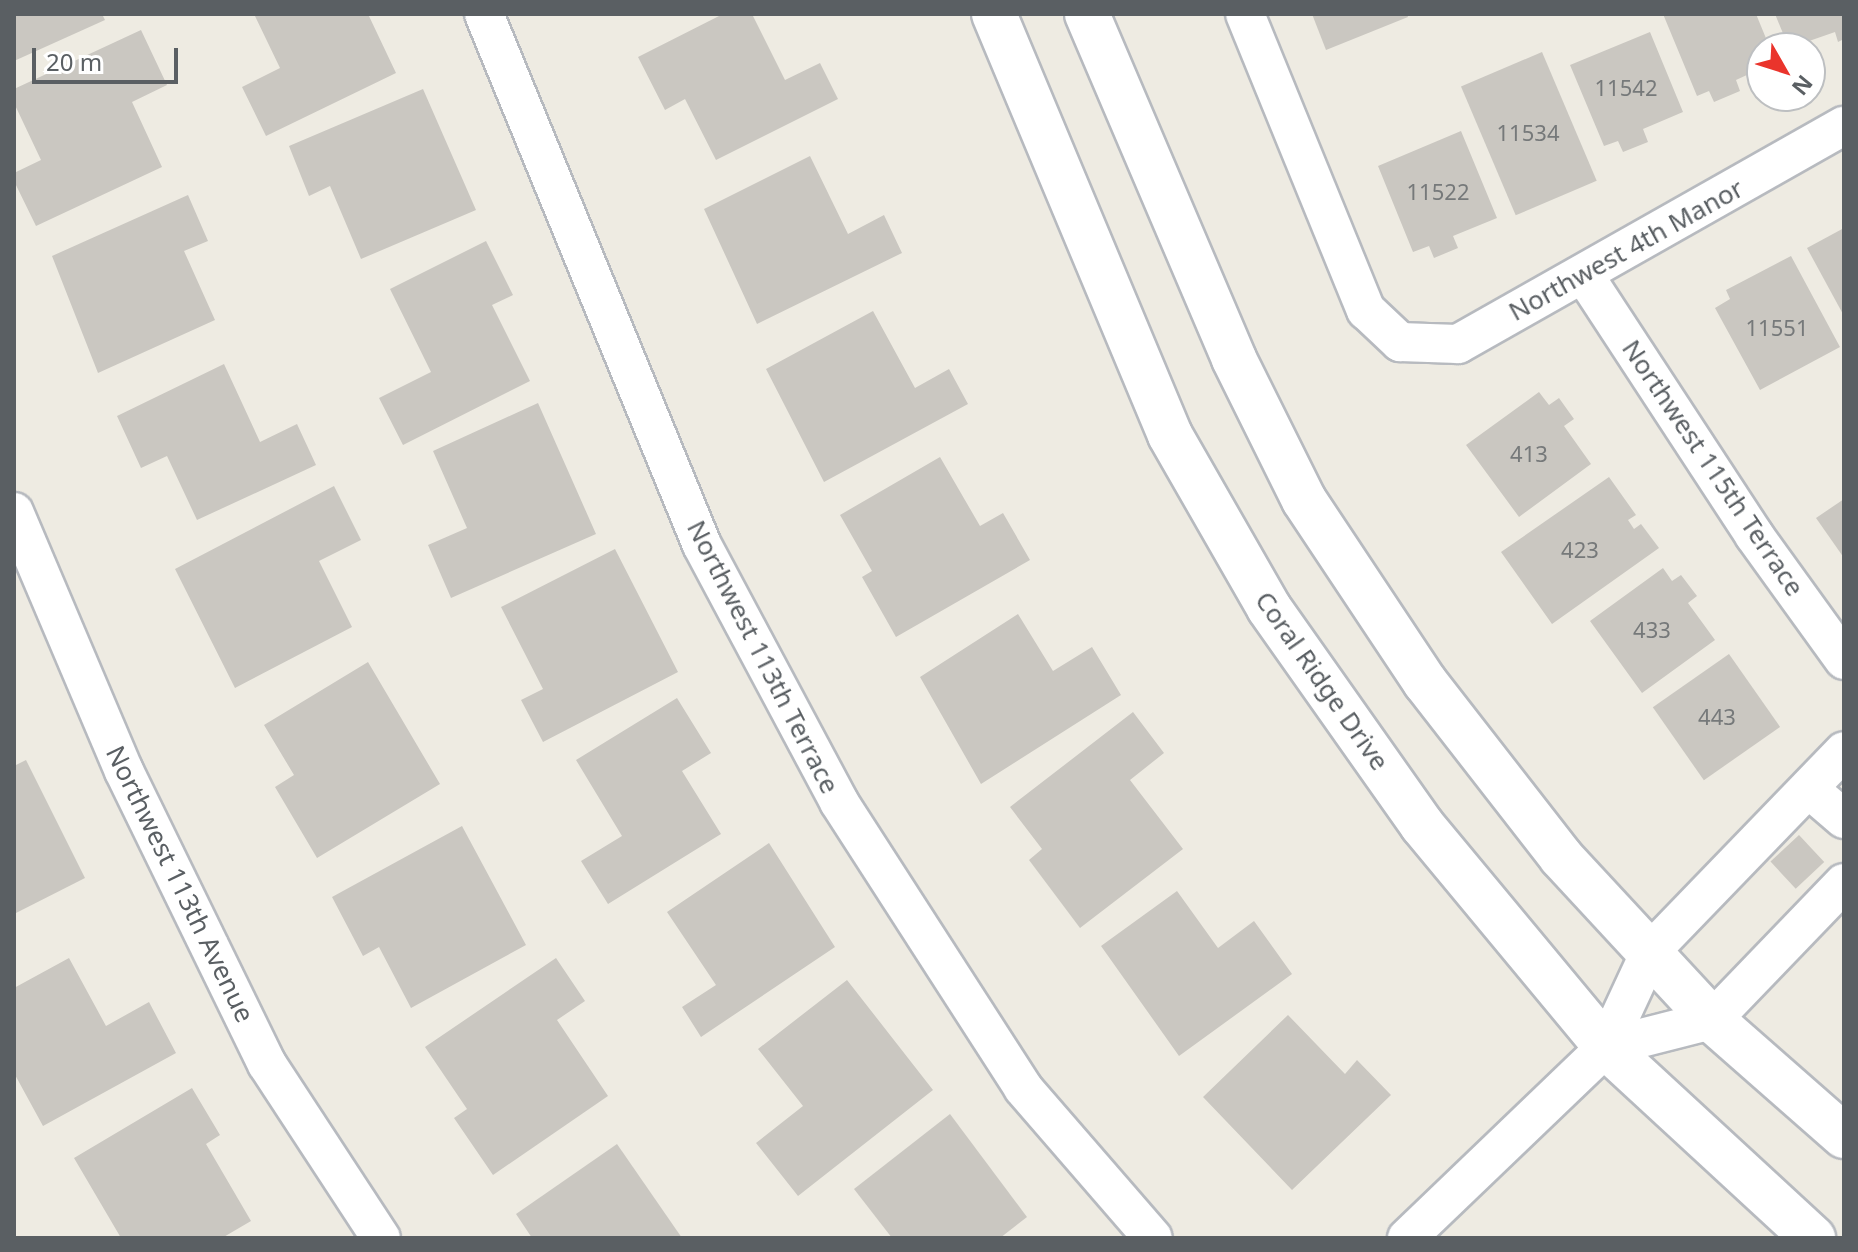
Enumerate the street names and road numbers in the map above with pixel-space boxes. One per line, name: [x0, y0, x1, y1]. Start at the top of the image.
street label: Northwest 4th Manor: [1503, 173, 1749, 327]
street label: Northwest 115th Terrace: [1616, 334, 1810, 602]
street label: Northwest 113th Terrace: [681, 515, 845, 799]
street label: Coral Ridge Drive: [1249, 586, 1395, 776]
street label: Northwest 113th Avenue: [99, 741, 261, 1027]

